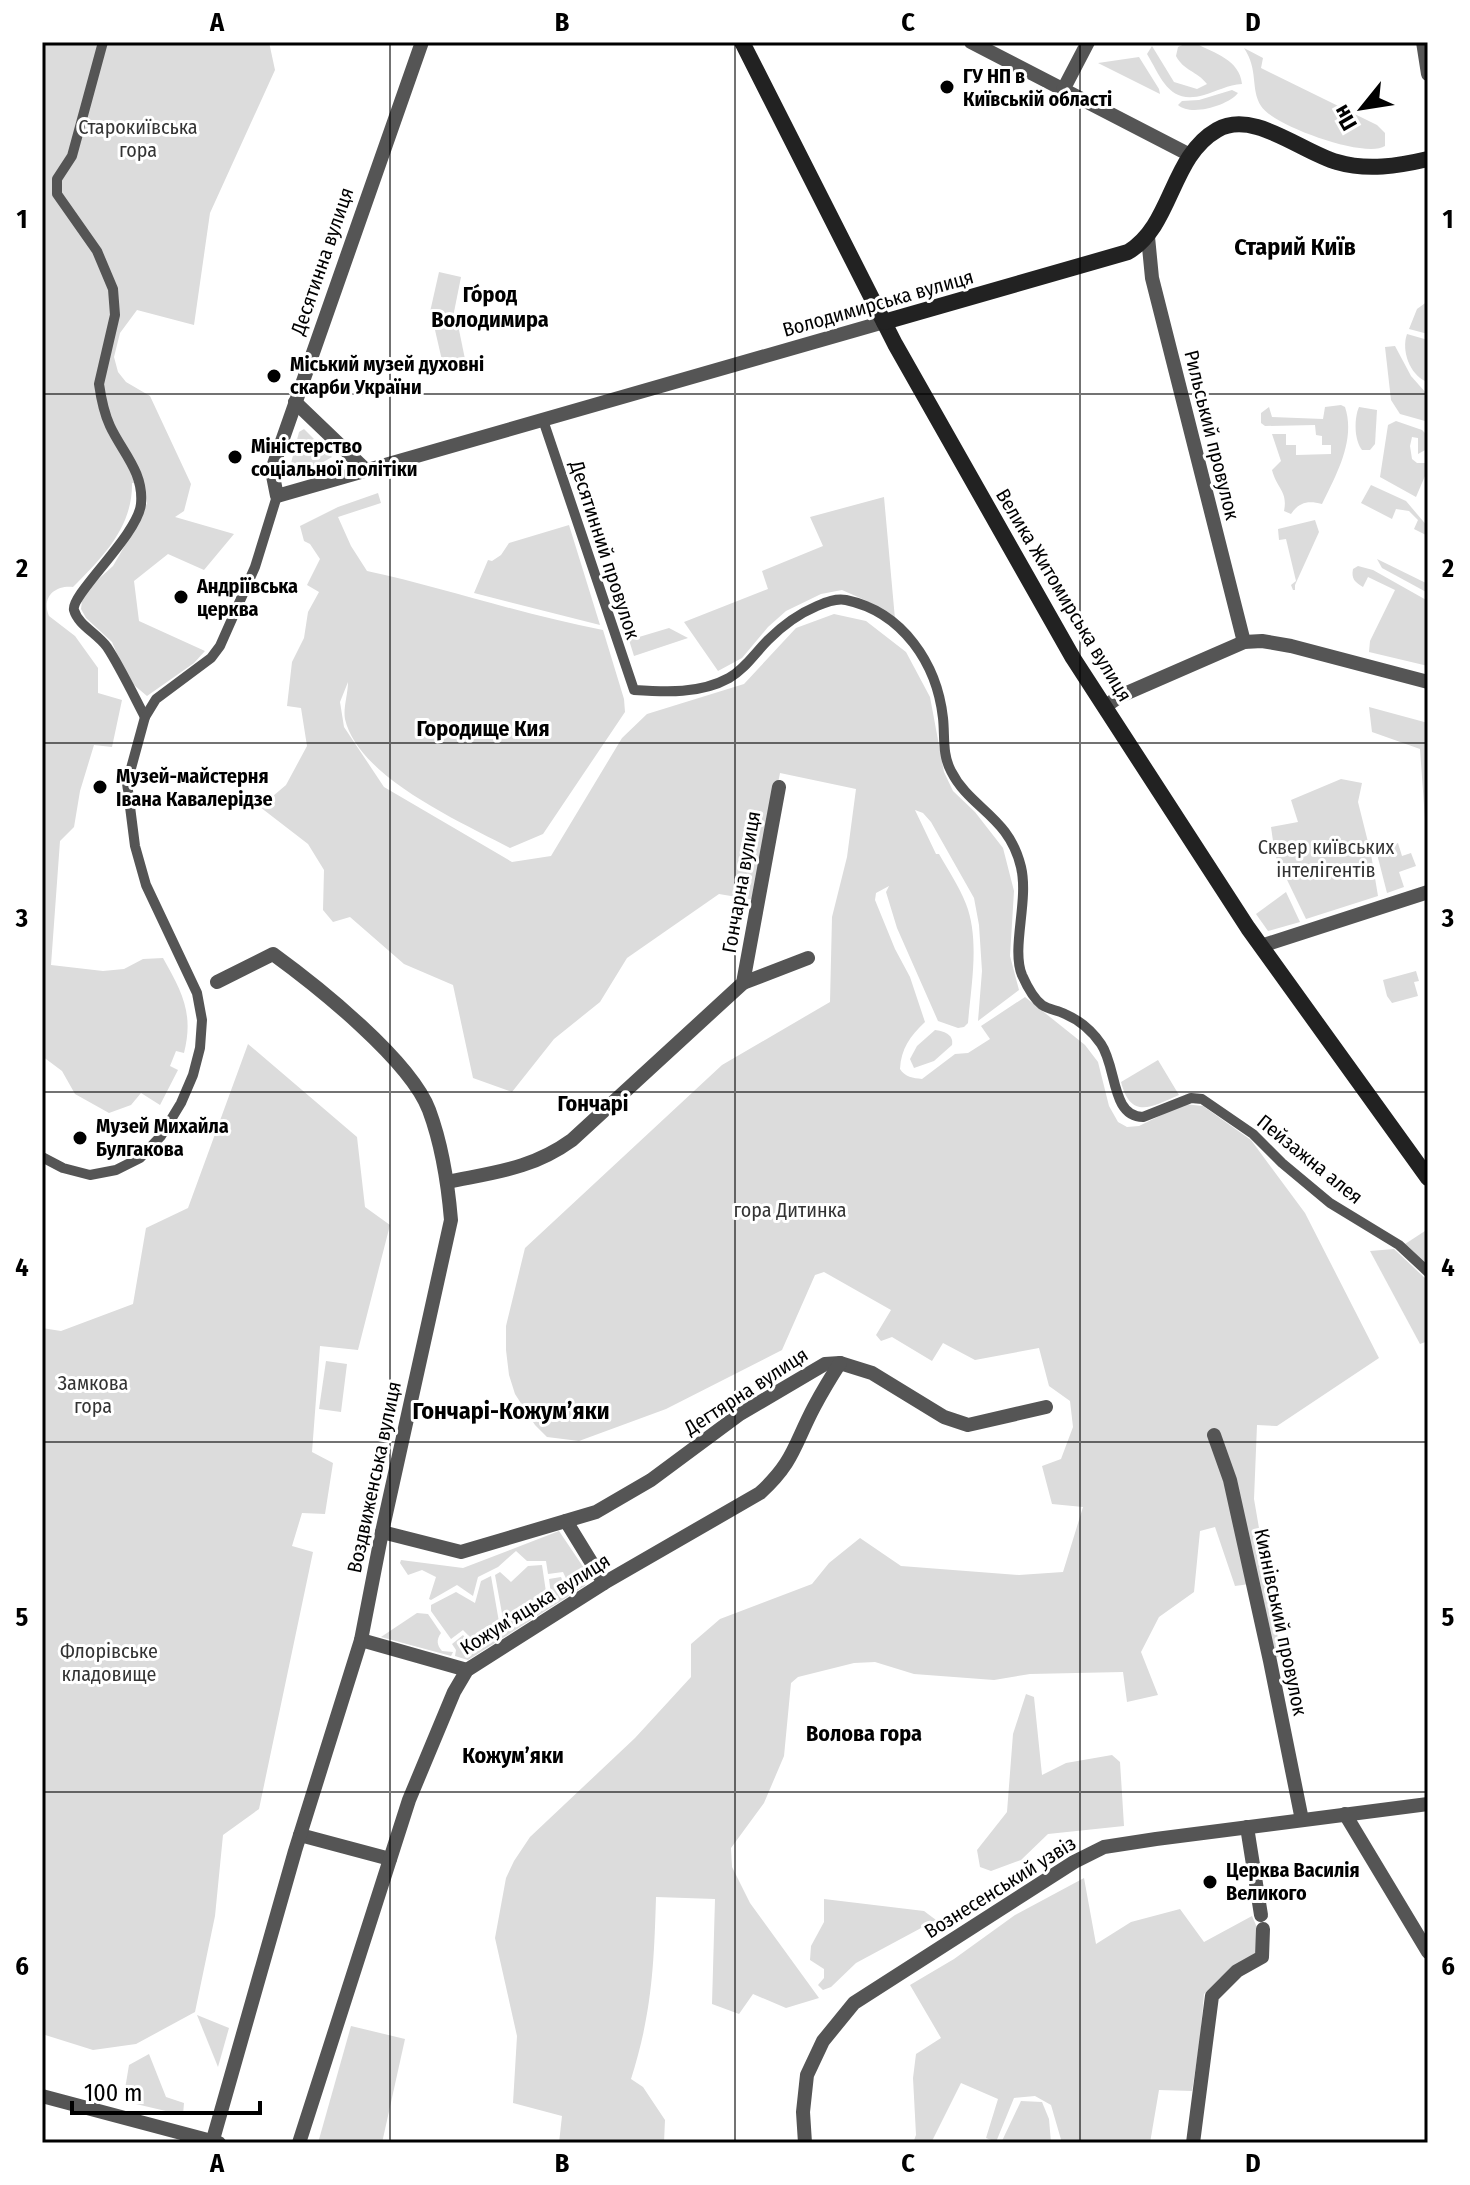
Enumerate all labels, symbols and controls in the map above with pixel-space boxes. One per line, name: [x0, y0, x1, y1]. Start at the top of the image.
text: A: [209, 7, 225, 38]
text: B: [555, 7, 570, 38]
text: C: [901, 7, 915, 38]
text: D: [1245, 7, 1261, 38]
place label: ГУ НП в Київській області: [963, 64, 1112, 111]
north arrow: [1322, 68, 1402, 148]
marker: ГУ НП в Київській області: [938, 78, 956, 96]
text: Пн: [1327, 100, 1363, 135]
park label: Старокиївська гора: [78, 115, 198, 162]
street label: Десятинна вулиця: [285, 184, 358, 339]
text: 1: [17, 204, 28, 235]
text: 1: [1443, 204, 1454, 235]
district label: Старий Київ: [1234, 233, 1356, 261]
street label: Володимирська вулиця: [780, 264, 976, 342]
district label: Го́род Володимира: [431, 281, 549, 333]
street label: Рильський провулок: [1179, 348, 1245, 523]
place label: Міський музей духовні скарби України: [290, 352, 484, 399]
marker: Міський музей духовні скарби України: [265, 367, 283, 385]
place label: Міністерство соціальної політіки: [251, 434, 417, 481]
marker: Міністерство соціальної політіки: [226, 448, 244, 466]
street label: Десятинний провулок: [564, 457, 645, 643]
street label: Велика Житомирська вулиця: [991, 484, 1137, 706]
text: 2: [15, 553, 28, 584]
text: 2: [1441, 553, 1454, 584]
place label: Андріївська церква: [196, 574, 298, 621]
marker: Андріївська церква: [172, 588, 190, 606]
district label: Городище Кия: [416, 715, 550, 742]
place label: Музей-майстерня Івана Кавалерідзе: [116, 764, 273, 811]
marker: Музей-майстерня Івана Кавалерідзе: [91, 778, 109, 796]
street label: Гончарна вулиця: [717, 809, 765, 955]
park label: Сквер київських інтелігентів: [1258, 835, 1394, 882]
text: 3: [15, 903, 28, 934]
text: 3: [1441, 903, 1454, 934]
district label: Гончарі: [558, 1090, 628, 1117]
street label: Пейзажна алея: [1252, 1109, 1368, 1209]
place label: Музей Михайла Булгакова: [96, 1114, 229, 1161]
marker: Музей Михайла Булгакова: [71, 1129, 89, 1147]
park label: гора Дитинка: [734, 1198, 846, 1222]
text: 4: [15, 1252, 29, 1283]
text: 4: [1441, 1252, 1455, 1283]
street label: Дегтярна вулиця: [679, 1342, 812, 1440]
park label: Замкова гора: [58, 1371, 128, 1418]
street label: Воздвиженська вулиця: [342, 1379, 406, 1575]
district label: Гончарі-Кожумʼяки: [412, 1397, 610, 1425]
street label: Киянівський провулок: [1249, 1526, 1313, 1718]
street label: Кожумʼяцька вулиця: [456, 1548, 614, 1660]
text: 5: [16, 1602, 29, 1633]
text: 5: [1442, 1602, 1455, 1633]
park label: Флорівське кладовище: [60, 1639, 158, 1686]
district label: Волова гора: [806, 1720, 922, 1747]
district label: Кожумʼяки: [462, 1742, 564, 1769]
street label: Вознесенський узвіз: [920, 1831, 1080, 1943]
place label: Церква Василія Великого: [1226, 1858, 1360, 1905]
marker: Церква Василія Великого: [1201, 1873, 1219, 1891]
text: 6: [15, 1951, 29, 1982]
text: 6: [1441, 1951, 1455, 1982]
scale bar: [72, 2065, 260, 2115]
text: 100 m: [84, 2079, 142, 2107]
text: A: [209, 2148, 225, 2179]
text: B: [555, 2148, 570, 2179]
text: C: [901, 2148, 915, 2179]
text: D: [1245, 2148, 1261, 2179]

